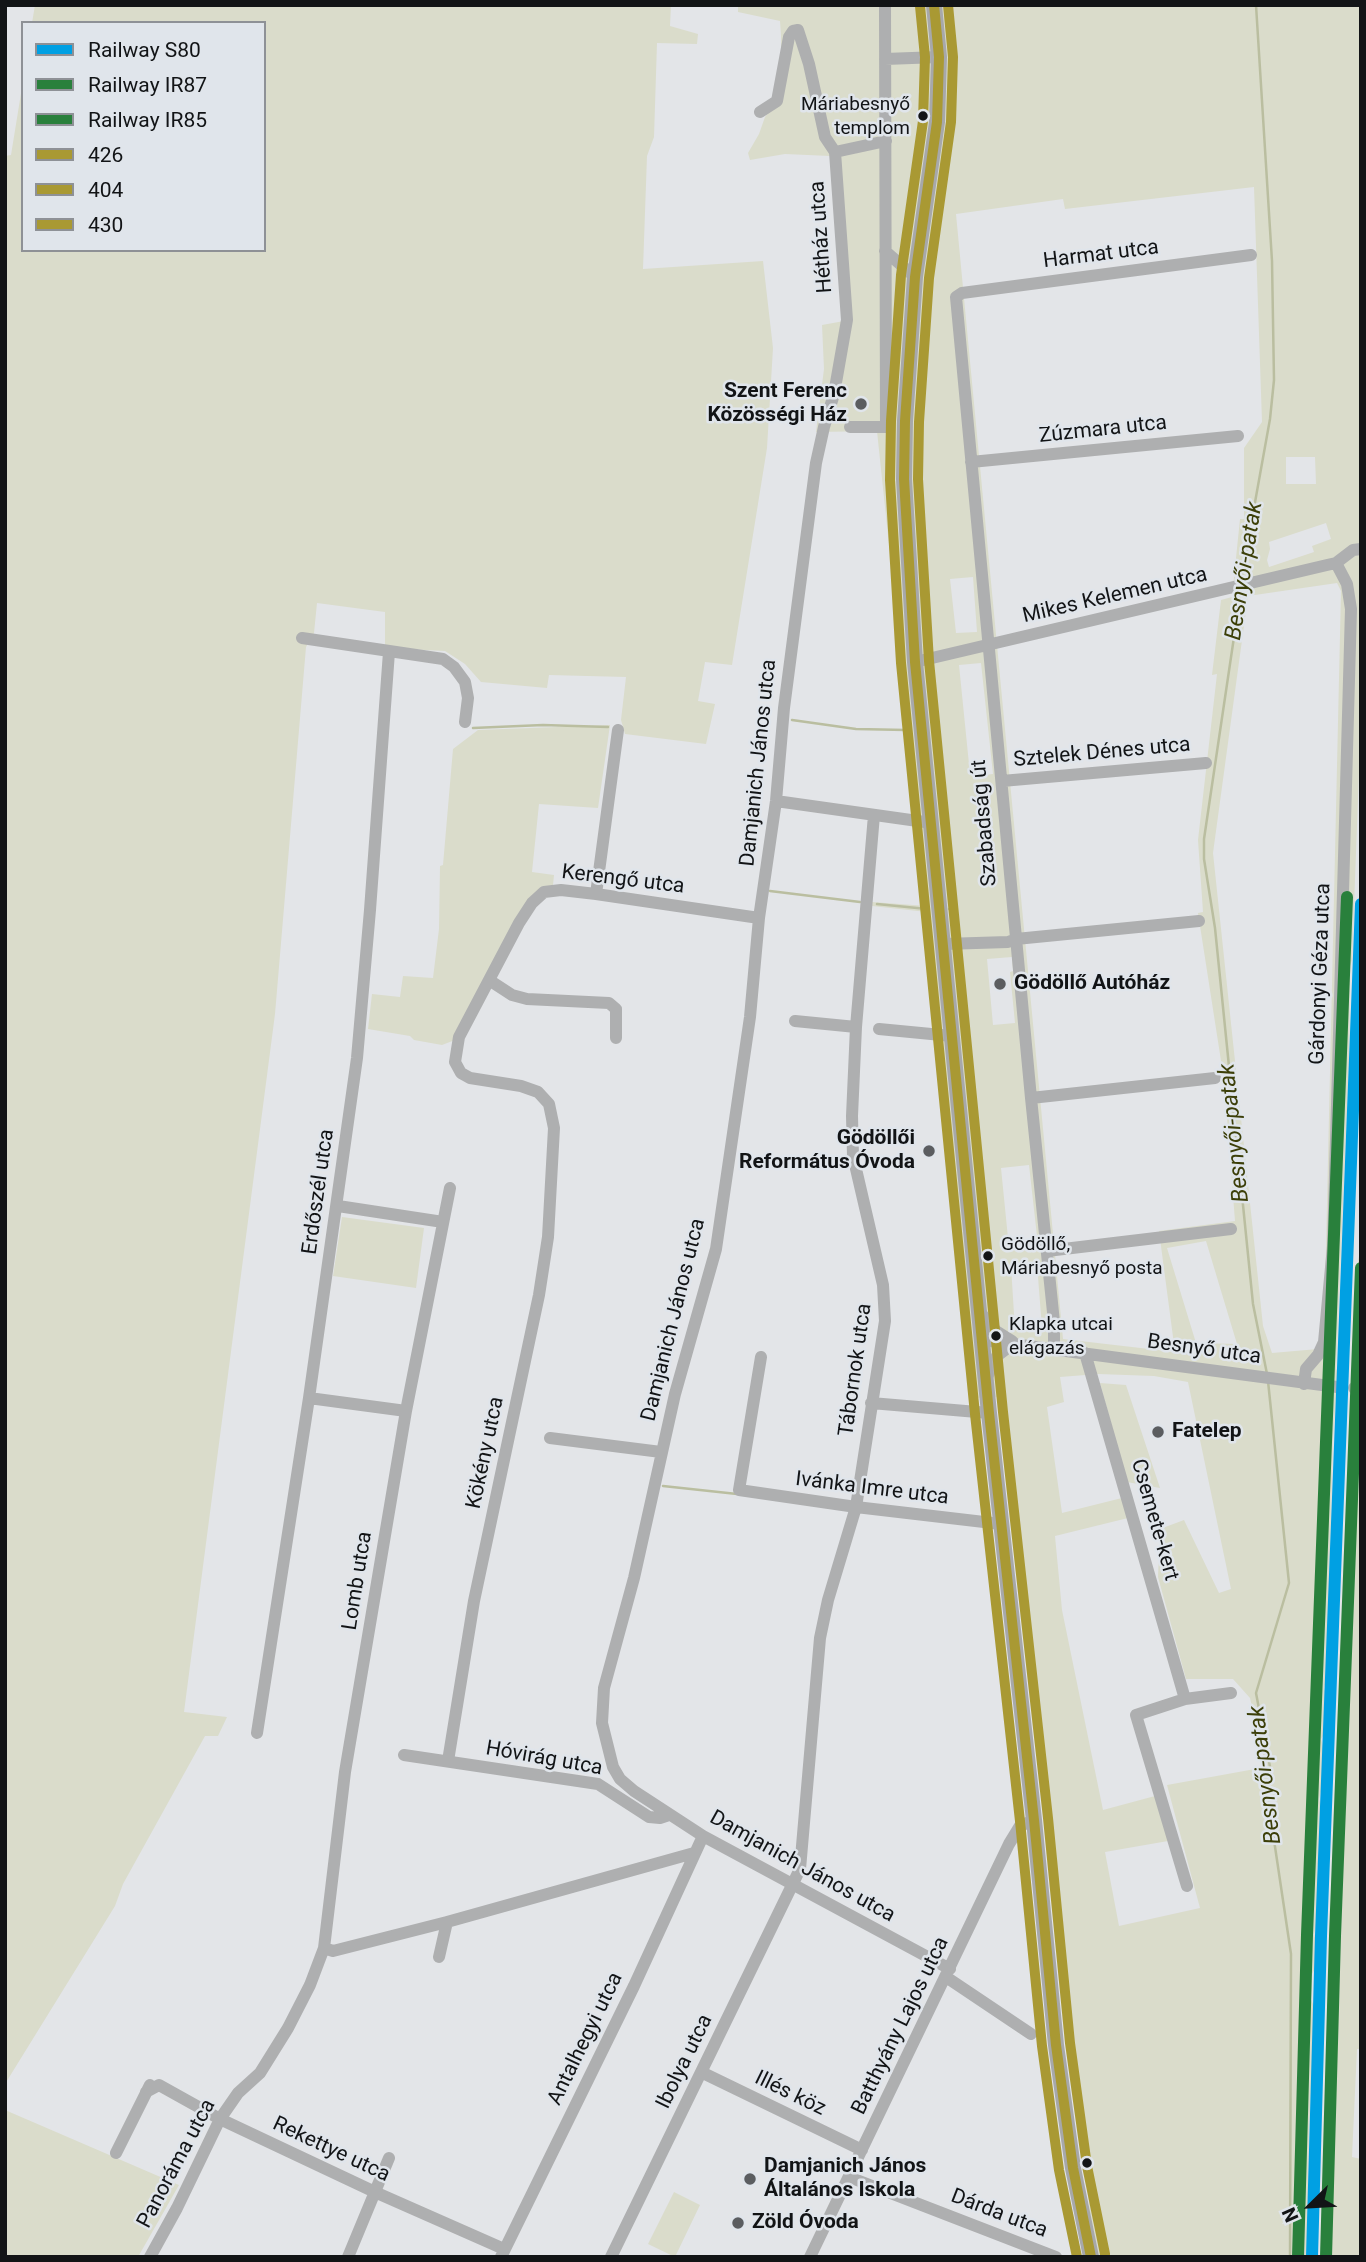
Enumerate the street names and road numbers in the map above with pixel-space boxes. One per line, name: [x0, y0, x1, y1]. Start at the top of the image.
street label: Hétház utca: [806, 180, 838, 294]
street label: Harmat utca: [1042, 235, 1160, 275]
street label: Zúzmara utca: [1038, 411, 1168, 449]
street label: Mikes Kelemen utca: [1020, 563, 1210, 629]
street label: Damjanich János utca: [736, 658, 782, 868]
street label: Sztelek Dénes utca: [1012, 733, 1192, 773]
street label: Szabadság út: [967, 759, 1003, 887]
street label: Kerengő utca: [560, 860, 686, 900]
street label: Gárdonyi Géza utca: [1305, 883, 1337, 1065]
street label: Erdőszél utca: [298, 1128, 340, 1256]
street label: Damjanich János utca: [637, 1216, 711, 1424]
street label: Tábornok utca: [834, 1302, 878, 1438]
street label: Besnyő utca: [1146, 1330, 1262, 1370]
street label: Kökény utca: [462, 1395, 510, 1511]
street label: Csemete-kert: [1125, 1456, 1183, 1584]
street label: Ivánka Imre utca: [794, 1467, 950, 1511]
street label: Lomb utca: [338, 1530, 378, 1632]
street label: Hóvirág utca: [484, 1736, 604, 1782]
street label: Damjanich János utca: [705, 1806, 899, 1928]
street label: Batthyány Lajos utca: [847, 1933, 955, 2119]
street label: Antalhegyi utca: [543, 1969, 629, 2109]
street label: Ibolya utca: [651, 2011, 719, 2113]
street label: Illés köz: [750, 2066, 830, 2122]
street label: Panoráma utca: [133, 2095, 221, 2233]
street label: Rekettye utca: [268, 2112, 394, 2188]
street label: Dárda utca: [947, 2184, 1051, 2244]

